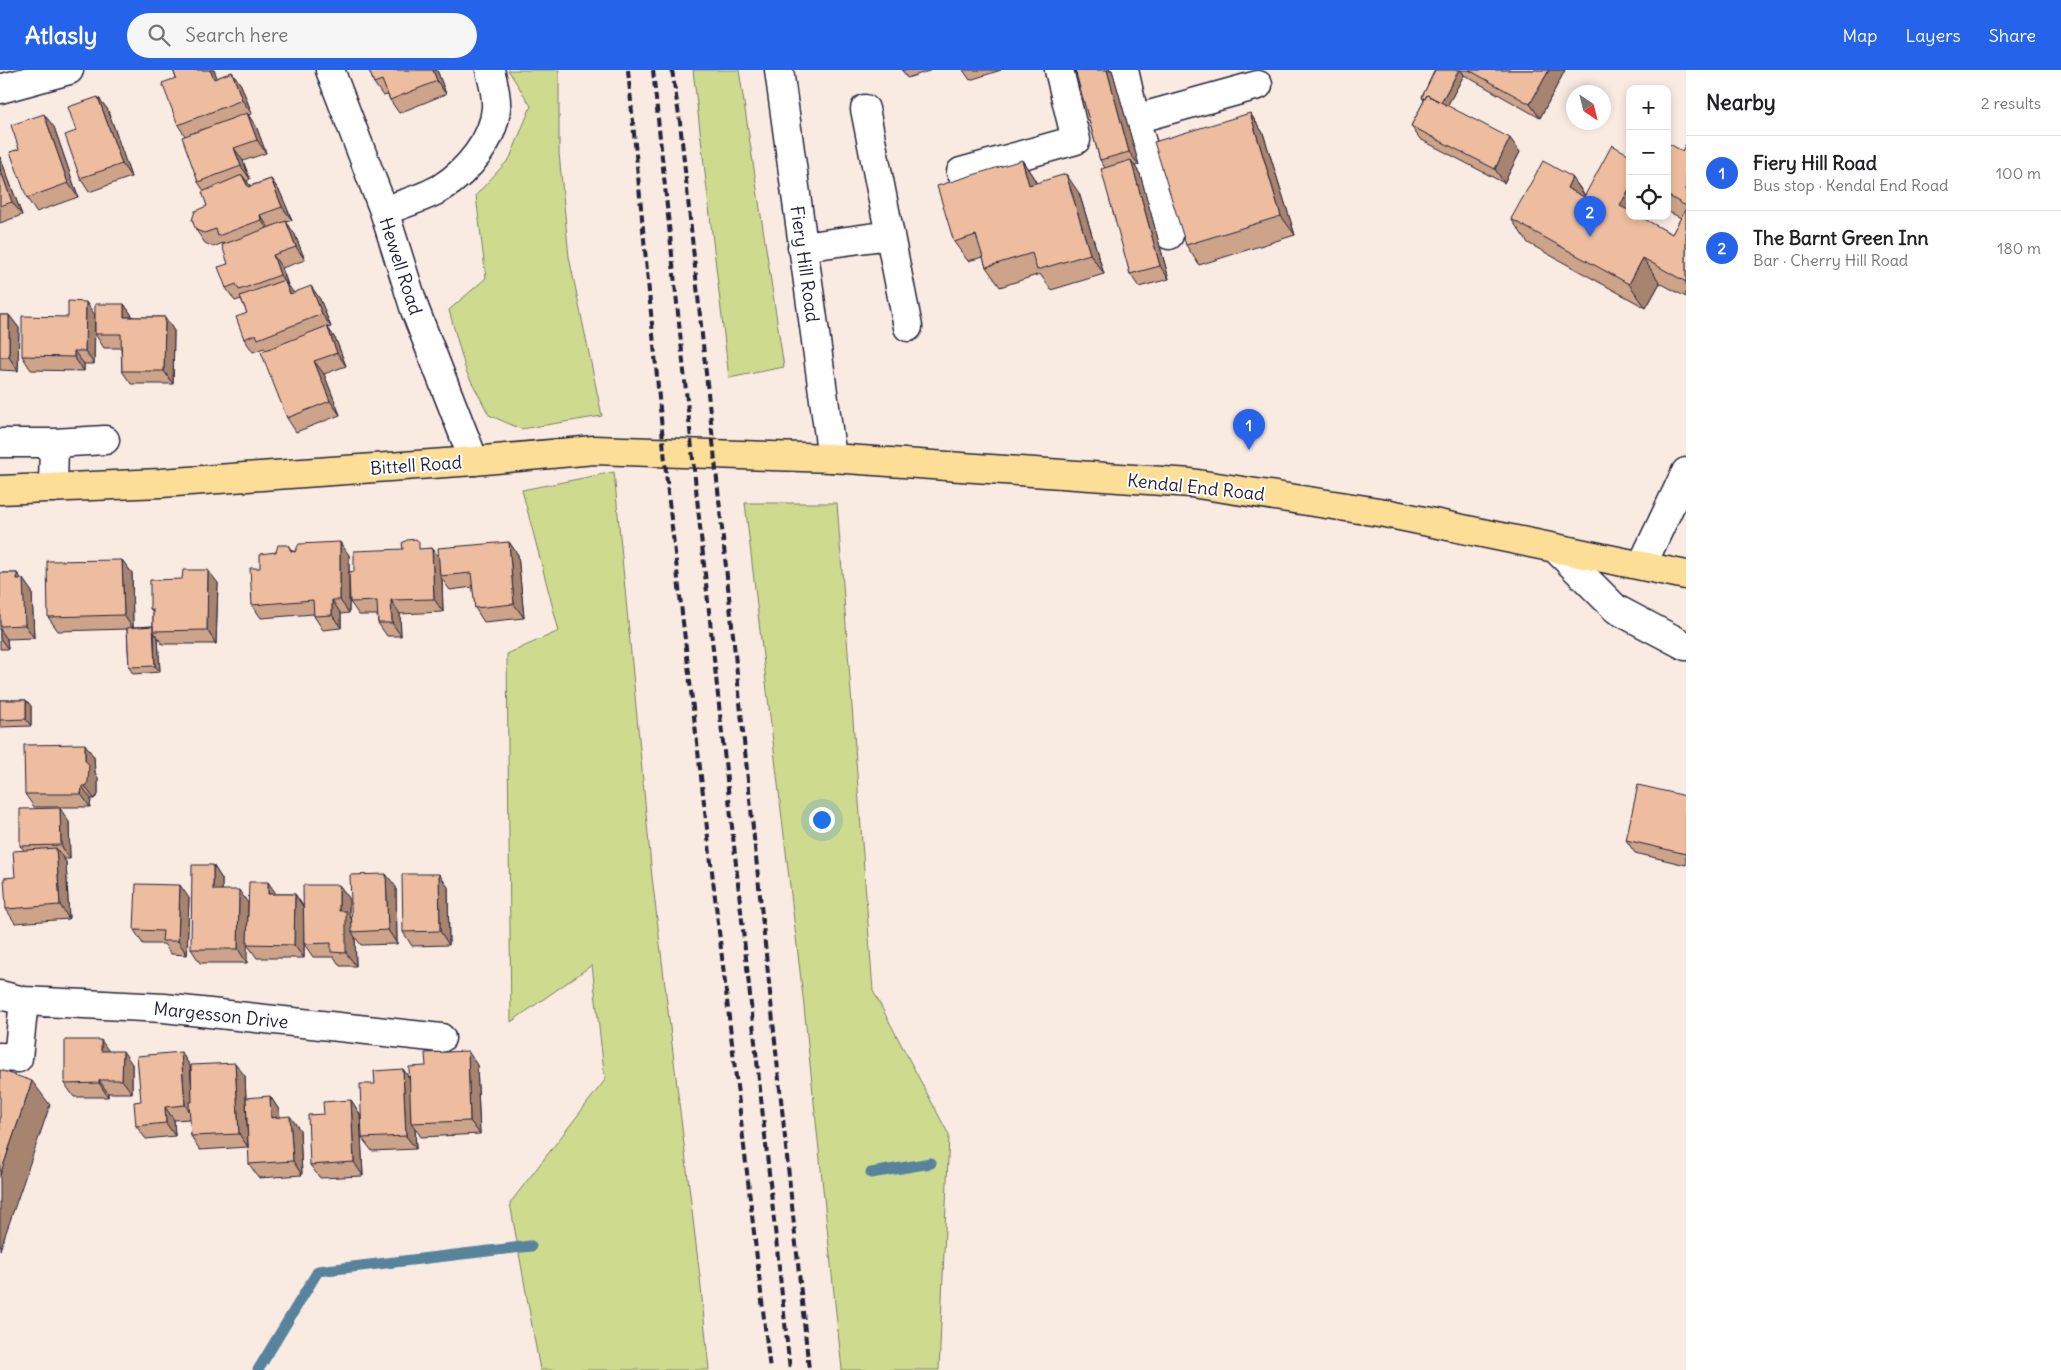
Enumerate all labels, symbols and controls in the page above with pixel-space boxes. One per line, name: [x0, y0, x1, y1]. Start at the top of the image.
search box: [127, 13, 477, 58]
text: Atlasly: [25, 20, 97, 50]
icon: search: [145, 21, 173, 49]
text: Search here: [185, 23, 288, 47]
text: Map: [1842, 24, 1877, 47]
text: Layers: [1905, 24, 1961, 47]
text: Share: [1989, 24, 2036, 47]
north arrow: [1566, 85, 1611, 130]
map controls: [1626, 85, 1671, 220]
button: +: [1626, 85, 1671, 130]
text: Nearby: [1706, 89, 1776, 116]
text: 2 results: [1981, 93, 2041, 113]
button: −: [1626, 130, 1671, 175]
text: Fiery Hill Road: [1753, 151, 1877, 175]
text: 1: [1719, 163, 1725, 183]
text: 100 m: [1996, 163, 2041, 183]
button: locate: [1626, 175, 1671, 220]
text: Bus stop · Kendal End Road: [1753, 175, 1949, 195]
pin: 2: [1574, 196, 1606, 237]
street label: Fiery Hill Road: [785, 204, 825, 324]
street label: Hewell Road: [374, 214, 428, 318]
text: The Barnt Green Inn: [1753, 226, 1929, 250]
text: 2: [1718, 238, 1726, 258]
text: 180 m: [1997, 238, 2041, 258]
text: Bar · Cherry Hill Road: [1753, 250, 1908, 270]
pin: 1: [1233, 409, 1265, 450]
street label: Bittell Road: [369, 450, 463, 480]
street label: Kendal End Road: [1126, 468, 1266, 506]
your location: [809, 807, 835, 833]
street label: Margesson Drive: [152, 996, 290, 1034]

